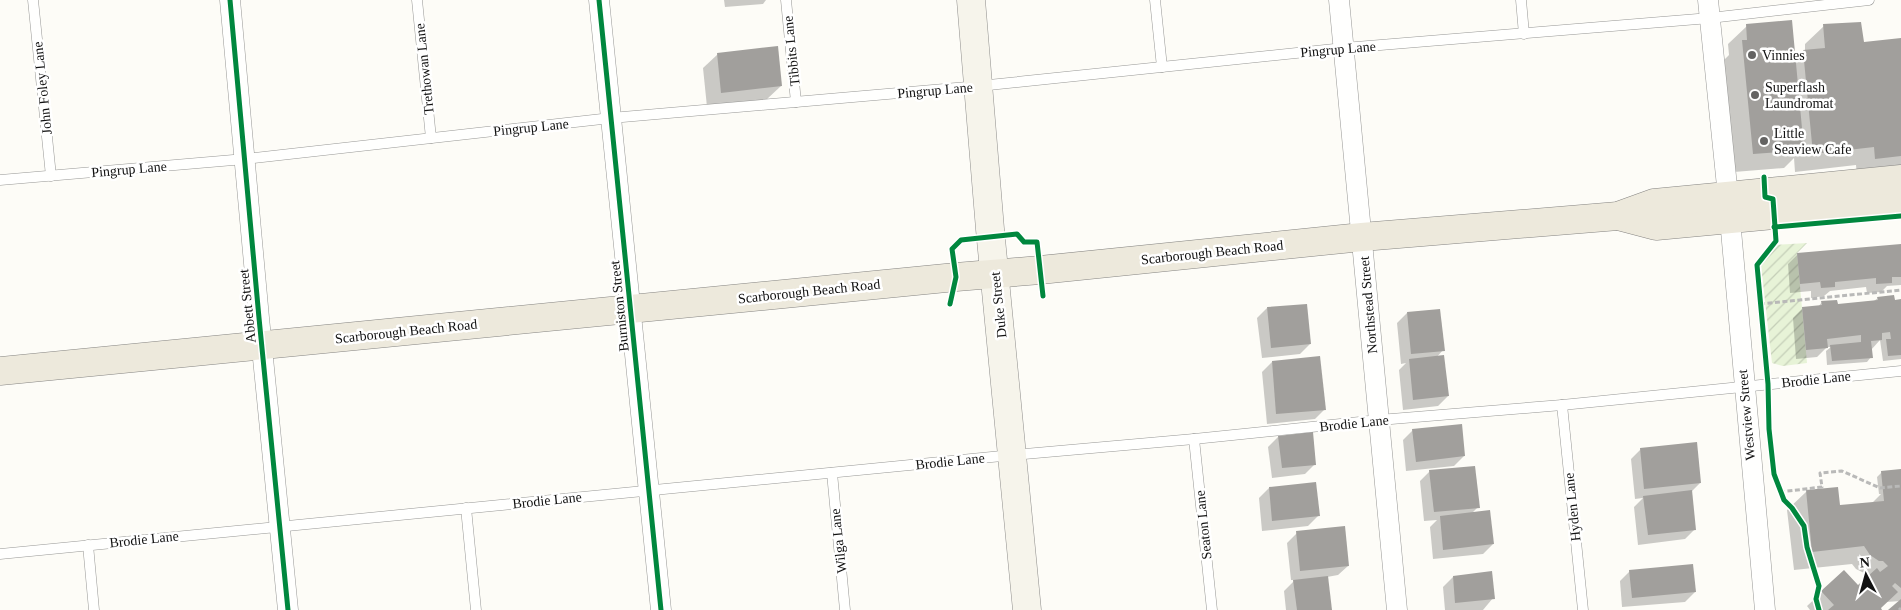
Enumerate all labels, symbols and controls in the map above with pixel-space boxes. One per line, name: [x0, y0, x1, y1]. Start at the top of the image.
street label: Tibbits Lane: [780, 15, 803, 87]
street label: Trethowan Lane: [412, 23, 437, 115]
street label: Pingrup Lane: [1300, 39, 1376, 60]
street label: John Foley Lane: [30, 41, 55, 135]
place label: Vinnies: [1762, 48, 1805, 63]
marker: Vinnies: [1746, 49, 1758, 61]
street label: Pingrup Lane: [897, 80, 973, 101]
place label: Superflash Laundromat: [1765, 80, 1834, 111]
marker: Superflash Laundromat: [1749, 89, 1761, 101]
street label: Pingrup Lane: [493, 116, 570, 139]
place label: Little Seaview Cafe: [1774, 126, 1851, 157]
marker: Little Seaview Cafe: [1758, 135, 1770, 147]
street label: Pingrup Lane: [91, 159, 167, 180]
street label: Scarborough Beach Road: [1140, 238, 1284, 267]
street label: Northstead Street: [1357, 256, 1380, 354]
street label: Burniston Street: [607, 260, 632, 352]
street label: Abbett Street: [236, 268, 259, 344]
street label: Duke Street: [988, 271, 1009, 339]
street label: Scarborough Beach Road: [737, 277, 881, 306]
street label: Scarborough Beach Road: [334, 317, 478, 346]
street label: Brodie Lane: [1781, 368, 1851, 391]
street label: Westview Street: [1735, 369, 1758, 461]
street label: Brodie Lane: [1319, 412, 1389, 435]
street label: Brodie Lane: [915, 450, 985, 473]
street label: Hyden Lane: [1561, 472, 1584, 542]
street label: Brodie Lane: [512, 489, 582, 512]
street label: Seaton Lane: [1192, 490, 1215, 560]
street label: Wilga Lane: [828, 508, 849, 574]
street label: Brodie Lane: [109, 528, 179, 551]
north arrow: [1841, 550, 1891, 600]
text: N: [1859, 555, 1871, 571]

